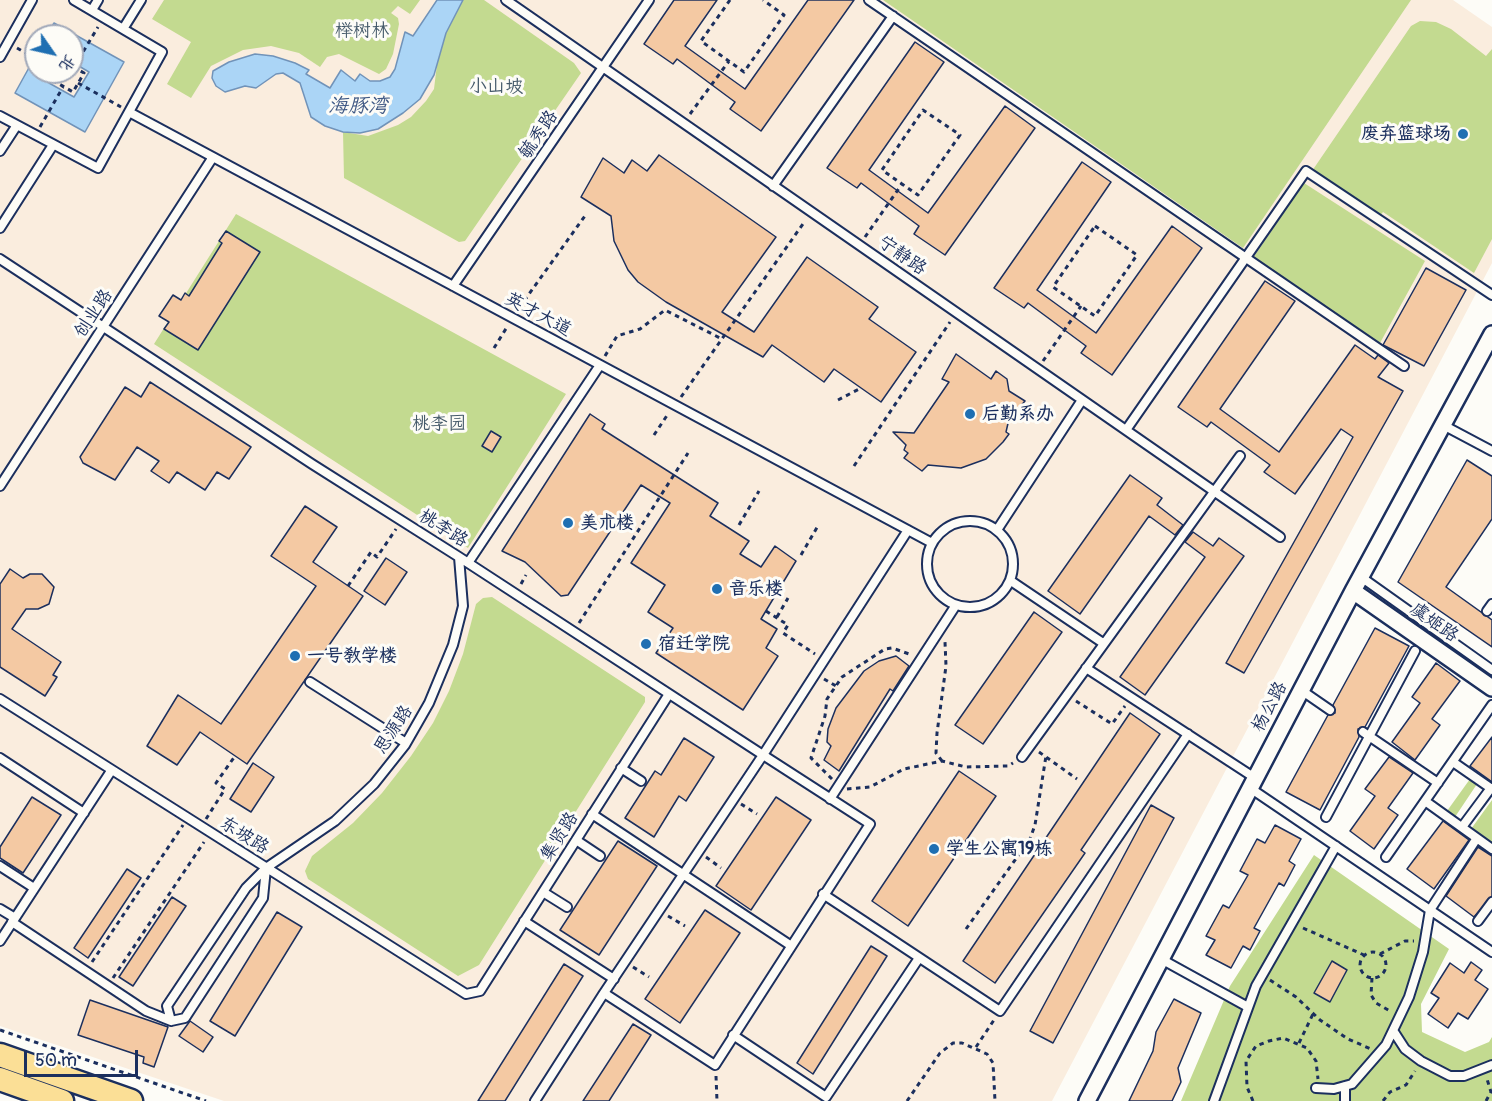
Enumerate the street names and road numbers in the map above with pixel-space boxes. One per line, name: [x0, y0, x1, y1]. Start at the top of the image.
street label: 毓秀路: [515, 107, 563, 163]
street label: 宁静路: [874, 232, 930, 280]
street label: 创业路: [70, 285, 118, 343]
street label: 英才大道: [501, 289, 575, 341]
street label: 桃李路: [414, 506, 472, 552]
street label: 虞姬路: [1406, 599, 1462, 647]
street label: 杨公路: [1248, 678, 1292, 736]
street label: 思源路: [370, 701, 418, 759]
street label: 集贤路: [537, 808, 583, 866]
street label: 东坡路: [215, 813, 273, 859]

